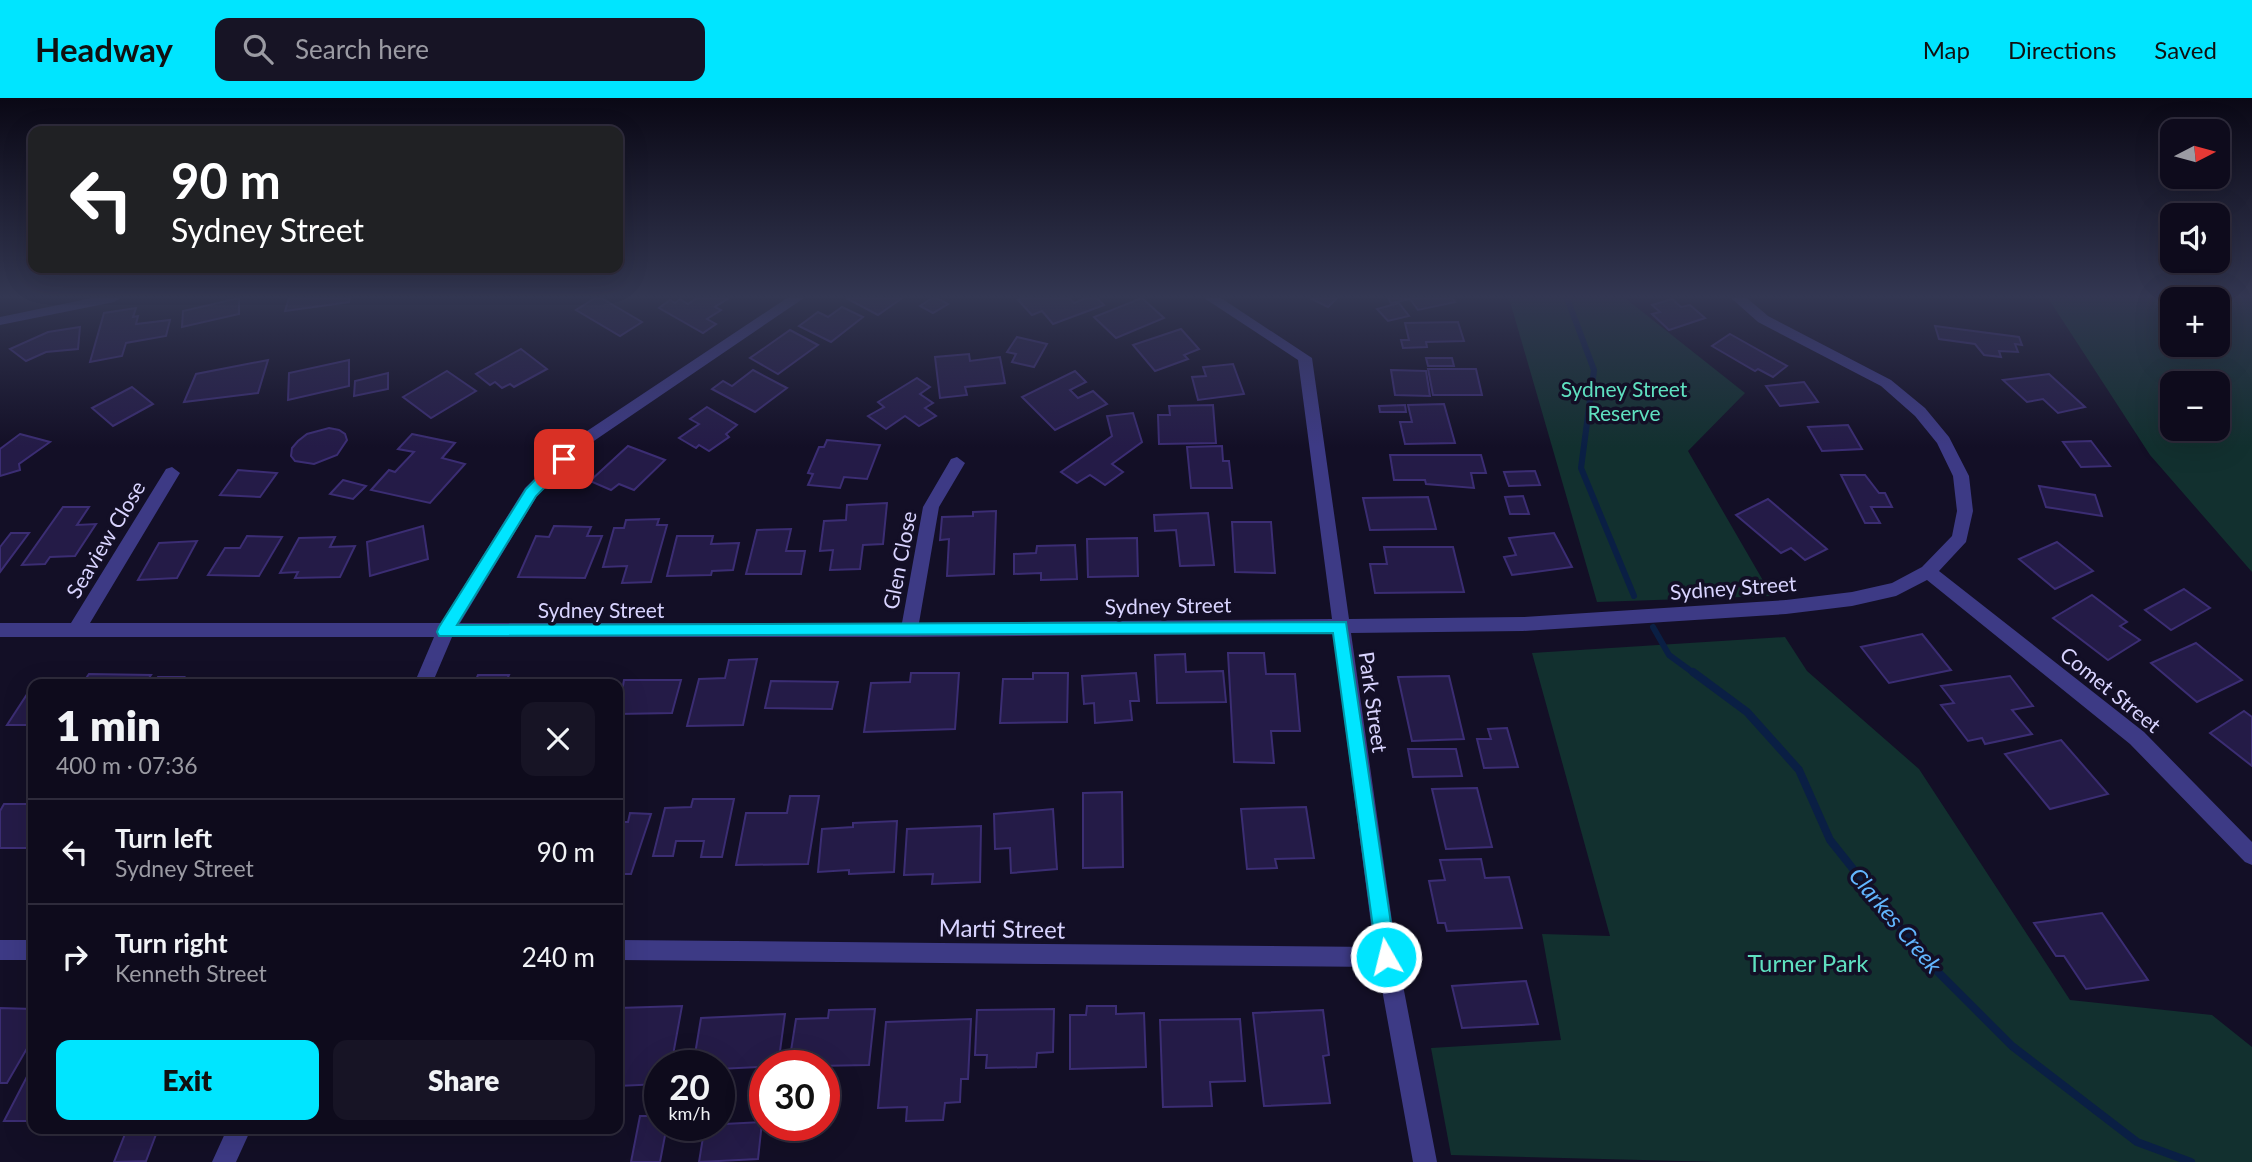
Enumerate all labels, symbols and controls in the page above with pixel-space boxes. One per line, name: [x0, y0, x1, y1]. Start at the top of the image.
search box: [215, 18, 705, 81]
text: Headway: [35, 29, 173, 69]
icon: search: [239, 30, 277, 68]
text: Search here: [295, 33, 429, 65]
text: Map: [1923, 35, 1970, 64]
text: Directions: [2008, 35, 2116, 64]
text: Saved: [2154, 35, 2217, 64]
north arrow: [2160, 119, 2230, 189]
map controls: [2160, 119, 2230, 441]
text: 90 m: [171, 151, 281, 209]
icon: left: [56, 154, 147, 245]
button: sound: [2160, 203, 2230, 273]
text: Sydney Street: [171, 210, 364, 249]
button: +: [2160, 287, 2230, 357]
button: −: [2160, 371, 2230, 441]
park label: Sydney Street Reserve: [1561, 376, 1688, 425]
pin: [534, 429, 594, 489]
icon: arrive: [545, 440, 583, 478]
street label: Seaview Close: [60, 476, 150, 602]
street label: Glen Close: [877, 509, 921, 611]
street label: Sydney Street: [1669, 570, 1798, 604]
street label: Sydney Street: [1104, 591, 1232, 619]
street label: Sydney Street: [538, 597, 665, 622]
street label: Comet Street: [2056, 641, 2167, 737]
street label: Park Street: [1355, 650, 1394, 755]
text: 1 min: [56, 700, 161, 750]
button: close: [521, 702, 595, 776]
text: 400 m · 07:36: [56, 751, 198, 779]
text: Turn left: [115, 822, 212, 854]
icon: left: [56, 833, 94, 871]
text: 90 m: [537, 836, 595, 868]
text: Sydney Street: [115, 854, 254, 882]
water label: Clarkes Creek: [1844, 861, 1949, 979]
street label: Marti Street: [938, 912, 1066, 944]
position arrow: [1349, 920, 1423, 994]
text: Turn right: [115, 927, 228, 959]
icon: right: [56, 938, 94, 976]
text: 240 m: [522, 941, 595, 973]
park label: Turner Park: [1747, 948, 1869, 977]
text: Kenneth Street: [115, 959, 267, 987]
button: Exit: [56, 1040, 319, 1120]
button: Share: [333, 1040, 595, 1120]
speed limit sign: 30: [749, 1050, 840, 1141]
text: 20: [669, 1065, 710, 1107]
text: km/h: [668, 1102, 711, 1124]

